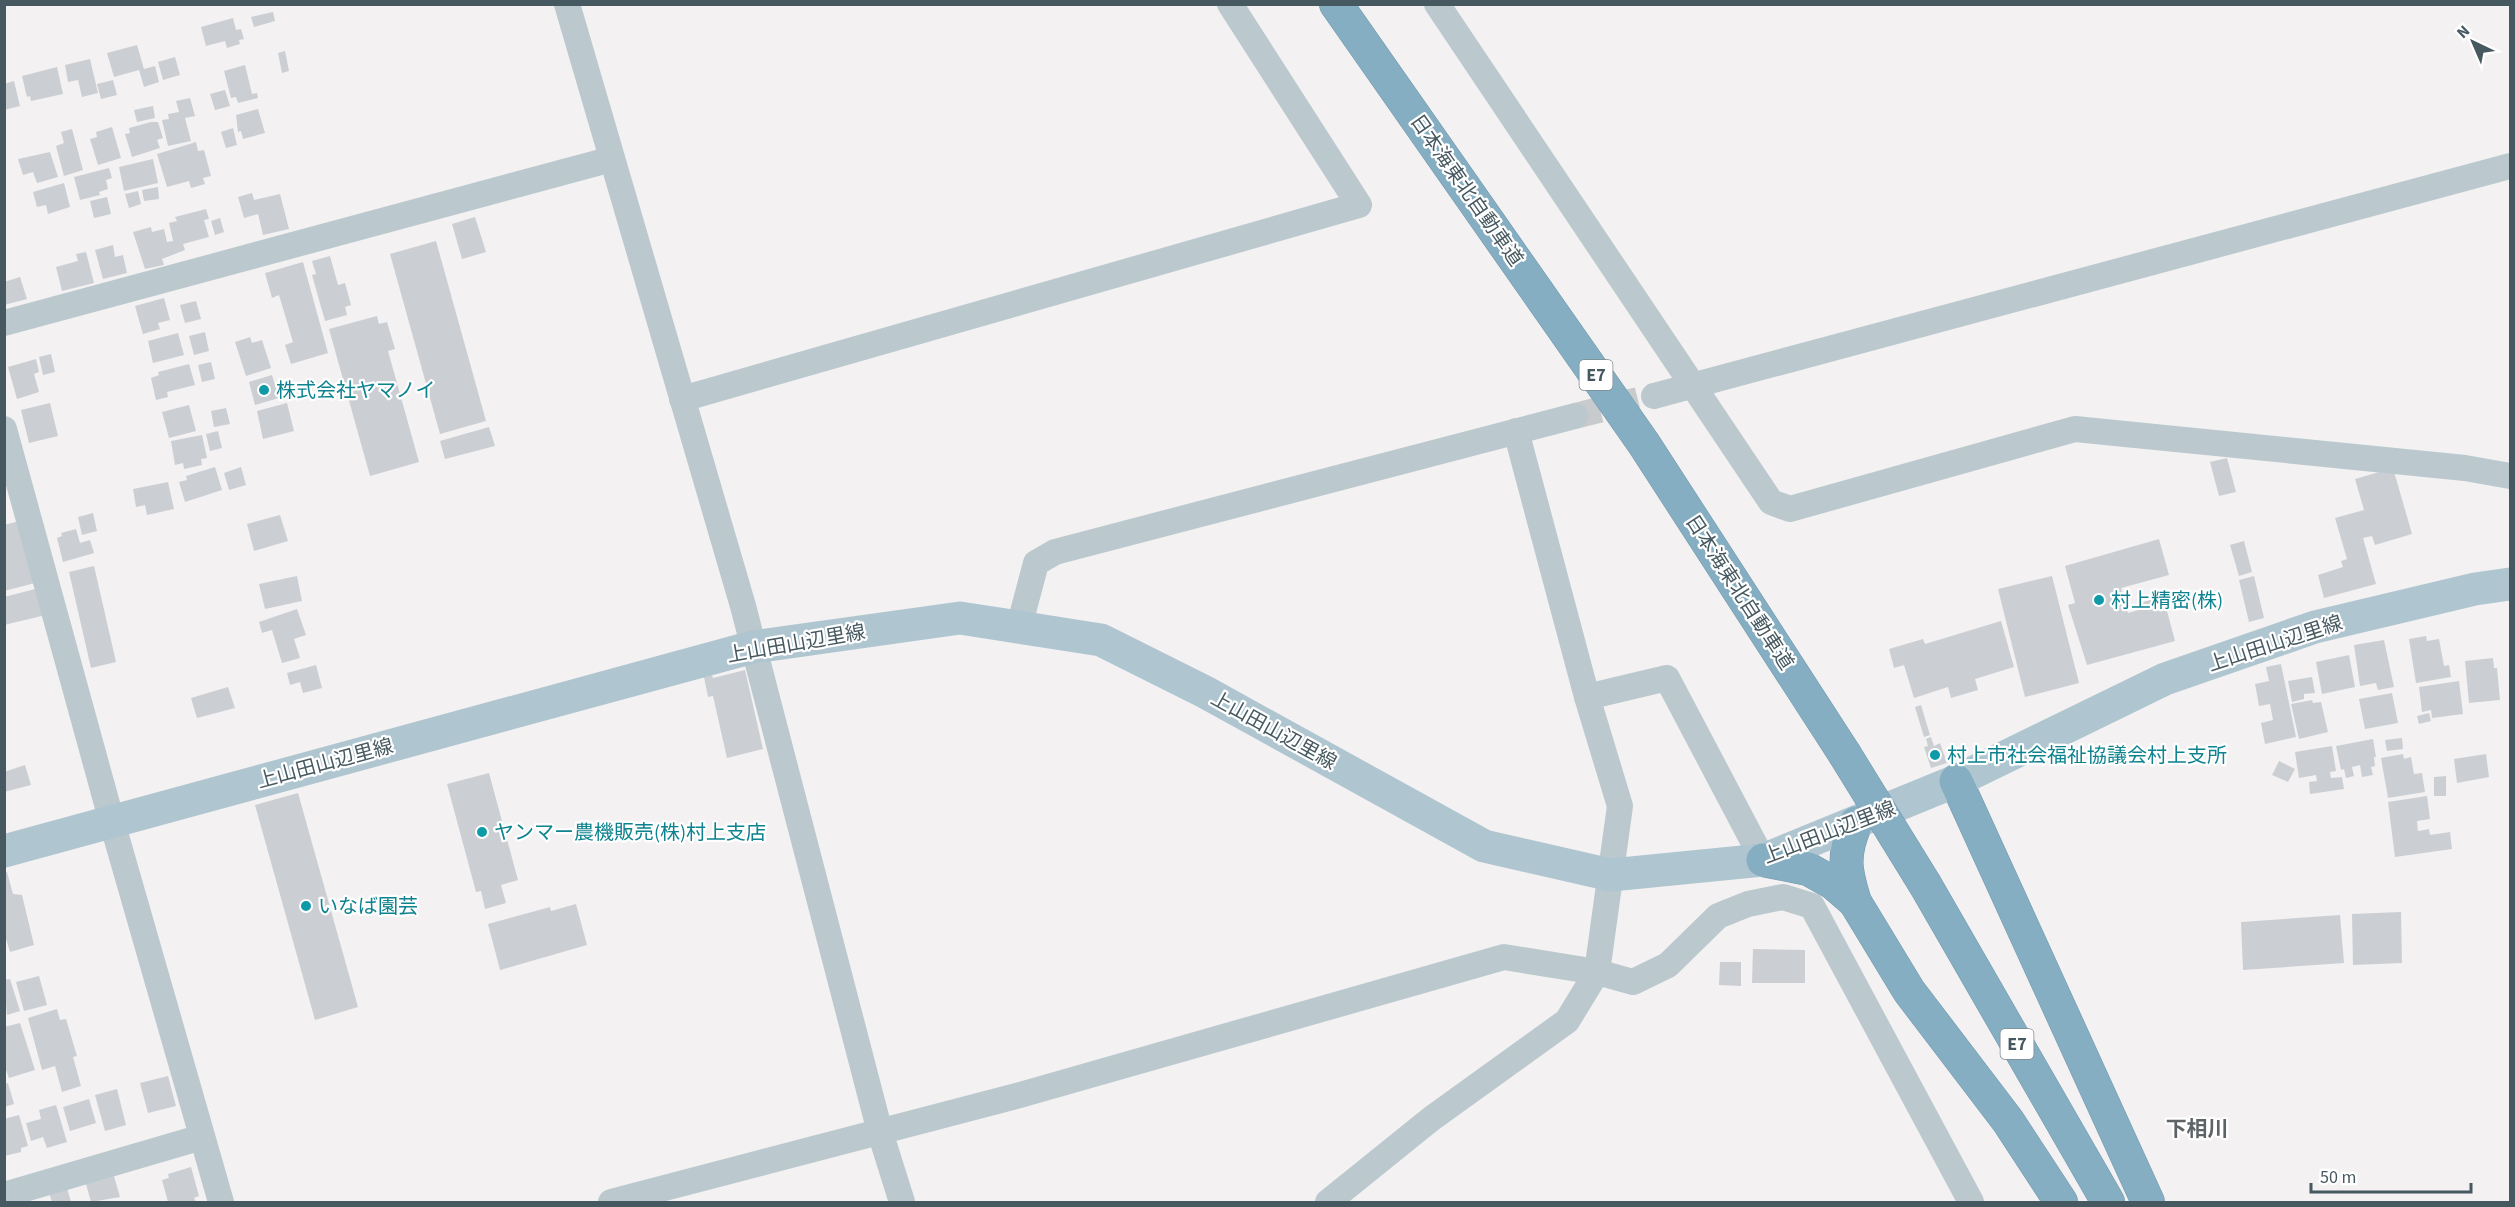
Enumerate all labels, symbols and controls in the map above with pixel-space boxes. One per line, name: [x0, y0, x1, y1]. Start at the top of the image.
north arrow: [2443, 12, 2503, 72]
text: N: [2452, 20, 2475, 44]
street label: 日本海東北自動車道: [1403, 109, 1529, 272]
road number: E7: [1580, 360, 1612, 390]
place label: 株式会社ヤマノイ: [276, 377, 435, 405]
marker: 株式会社ヤマノイ: [257, 383, 271, 397]
street label: 日本海東北自動車道: [1678, 509, 1800, 676]
place label: 村上精密(株): [2111, 587, 2223, 615]
marker: 村上精密(株): [2092, 593, 2106, 607]
street label: 上山田山辺里線: [2204, 609, 2346, 679]
street label: 上山田山辺里線: [725, 618, 868, 670]
street label: 上山田山辺里線: [1206, 685, 1342, 777]
street label: 上山田山辺里線: [254, 732, 396, 796]
place label: 村上市社会福祉協議会村上支所: [1947, 742, 2227, 770]
marker: 村上市社会福祉協議会村上支所: [1928, 748, 1942, 762]
street label: 上山田山辺里線: [1759, 795, 1900, 871]
place label: ヤンマー農機販売(株)村上支店: [494, 819, 766, 847]
marker: ヤンマー農機販売(株)村上支店: [475, 825, 489, 839]
place label: いなば園芸: [318, 893, 418, 921]
marker: いなば園芸: [299, 899, 313, 913]
road number: E7: [2000, 1029, 2034, 1059]
district label: 下相川: [2166, 1114, 2229, 1144]
scale bar: [2311, 1156, 2472, 1194]
text: 50 m: [2320, 1165, 2356, 1190]

